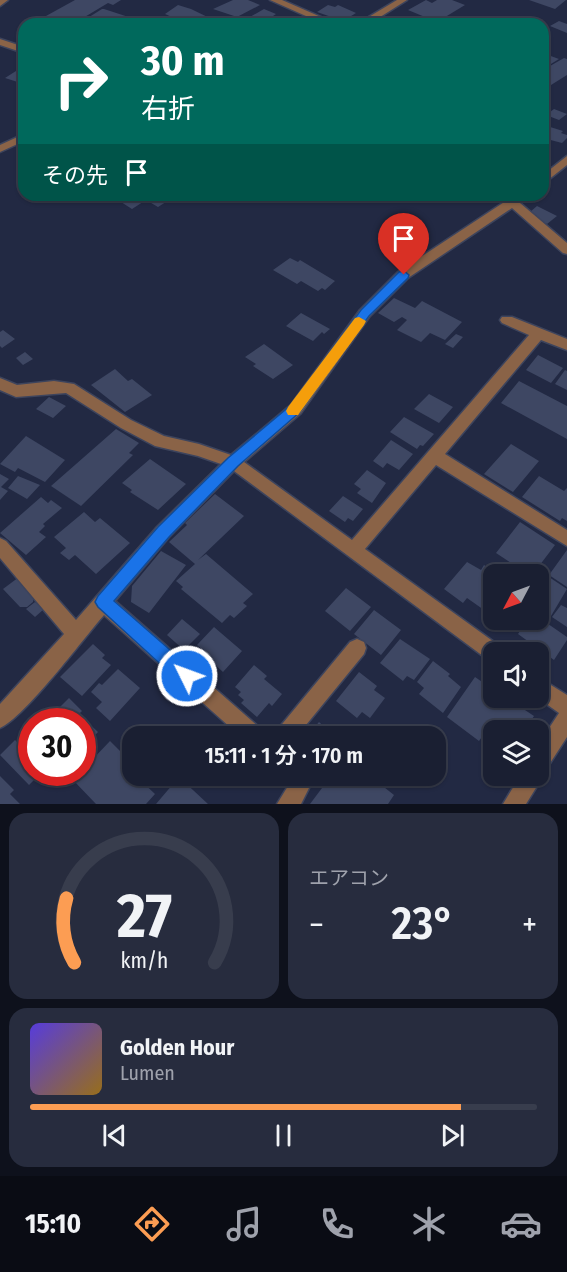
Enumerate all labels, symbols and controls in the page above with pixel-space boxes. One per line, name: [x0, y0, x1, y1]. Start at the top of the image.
text: 30 m: [141, 36, 225, 86]
icon: right: [42, 42, 120, 120]
text: 右折: [141, 93, 195, 125]
icon: arrive: [120, 156, 153, 189]
text: その先: [42, 162, 108, 189]
pin: [378, 213, 429, 275]
icon: arrive: [387, 222, 420, 255]
north arrow: [483, 564, 549, 630]
map controls: [483, 564, 549, 786]
button: sound: [483, 642, 549, 708]
position arrow: [155, 644, 219, 708]
speed limit sign: 30: [18, 708, 96, 786]
button: layers: [483, 720, 549, 786]
text: 15:11 · 1 分 · 170 m: [205, 742, 363, 769]
text: エアコン: [309, 866, 389, 890]
text: 27: [115, 879, 172, 954]
text: 23°: [392, 897, 454, 951]
text: −: [309, 905, 324, 945]
text: +: [522, 905, 537, 945]
text: km/h: [120, 948, 168, 974]
text: Golden Hour: [120, 1034, 234, 1061]
text: Lumen: [120, 1061, 175, 1085]
icon: previous: [98, 1119, 131, 1152]
icon: pause: [267, 1119, 300, 1152]
icon: next: [436, 1119, 469, 1152]
icon: directions: [131, 1203, 173, 1245]
icon: music: [223, 1203, 265, 1245]
icon: phone: [316, 1203, 358, 1245]
icon: climate: [408, 1203, 450, 1245]
icon: car: [500, 1203, 542, 1245]
text: 15:10: [25, 1208, 81, 1240]

